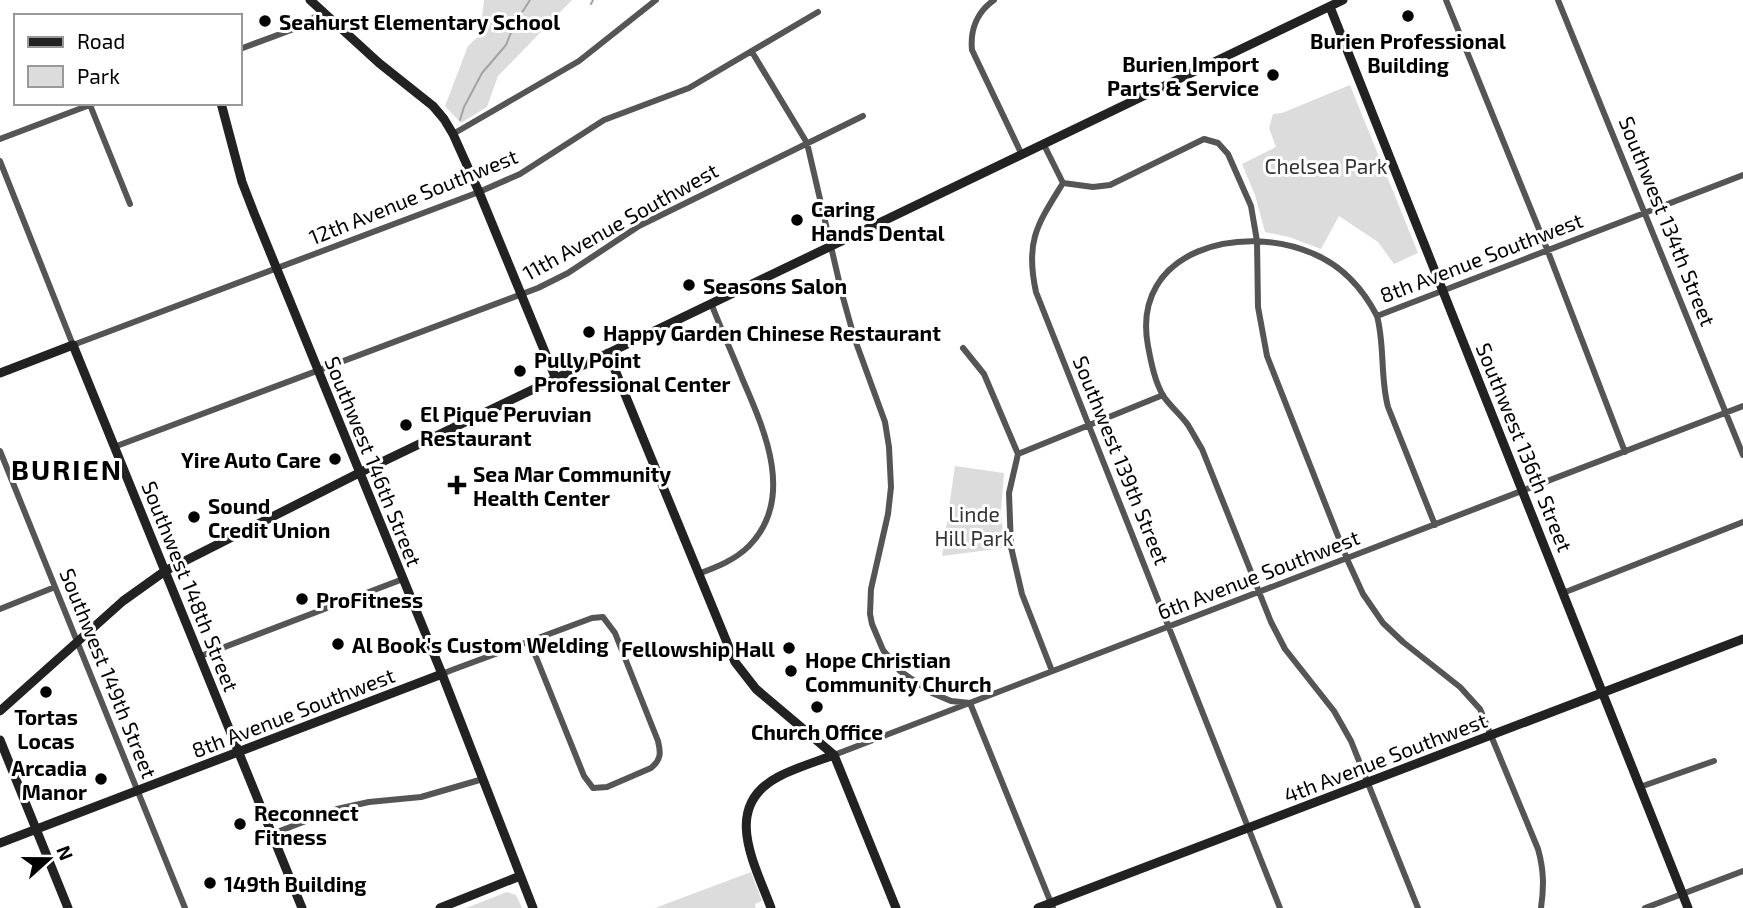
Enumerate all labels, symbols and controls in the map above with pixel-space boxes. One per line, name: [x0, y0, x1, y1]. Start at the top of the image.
marker: Burien Professional Building: [1400, 8, 1416, 24]
place label: Seahurst Elementary School: [279, 9, 560, 35]
marker: Seahurst Elementary School: [257, 13, 273, 29]
legend: [14, 14, 242, 105]
text: Road: [77, 28, 125, 53]
place label: Burien Professional Building: [1310, 28, 1506, 77]
place label: Burien Import Parts & Service: [1107, 51, 1259, 100]
text: Park: [77, 63, 120, 88]
marker: Burien Import Parts & Service: [1265, 67, 1281, 83]
street label: Southwest 134th Street: [1614, 112, 1722, 330]
street label: 12th Avenue Southwest: [305, 143, 521, 249]
park label: Chelsea Park: [1265, 153, 1388, 178]
street label: 11th Avenue Southwest: [518, 157, 722, 285]
place label: Caring Hands Dental: [811, 196, 945, 245]
street label: 8th Avenue Southwest: [1376, 207, 1586, 307]
marker: Caring Hands Dental: [789, 212, 805, 228]
place label: Seasons Salon: [703, 273, 847, 298]
marker: Seasons Salon: [681, 277, 697, 293]
place label: Happy Garden Chinese Restaurant: [603, 320, 941, 346]
marker: Happy Garden Chinese Restaurant: [581, 324, 597, 340]
street label: Southwest 136th Street: [1472, 339, 1578, 555]
place label: Pully Point Professional Center: [534, 347, 731, 396]
street label: Southwest 146th Street: [320, 352, 428, 570]
street label: Southwest 139th Street: [1069, 352, 1175, 568]
marker: Pully Point Professional Center: [512, 363, 528, 379]
place label: El Pique Peruvian Restaurant: [420, 401, 592, 450]
marker: El Pique Peruvian Restaurant: [398, 417, 414, 433]
place label: Yire Auto Care: [181, 447, 321, 472]
marker: Yire Auto Care: [327, 451, 343, 467]
district label: BURIEN: [11, 452, 123, 486]
place label: Sea Mar Community Health Center: [473, 461, 671, 510]
marker: Sea Mar Community Health Center: [447, 475, 467, 495]
street label: Southwest 148th Street: [137, 477, 245, 695]
place label: Sound Credit Union: [208, 493, 330, 542]
park label: Linde Hill Park: [935, 501, 1014, 550]
marker: Sound Credit Union: [186, 509, 202, 525]
street label: 6th Avenue Southwest: [1153, 524, 1363, 624]
street label: Southwest 149th Street: [55, 564, 163, 782]
place label: ProFitness: [316, 587, 423, 612]
marker: ProFitness: [294, 591, 310, 607]
place label: Al Book's Custom Welding: [352, 632, 609, 657]
marker: Al Book's Custom Welding: [330, 636, 346, 652]
place label: Fellowship Hall: [621, 636, 775, 661]
marker: Fellowship Hall: [781, 640, 797, 656]
place label: Hope Christian Community Church: [805, 647, 992, 697]
street label: 8th Avenue Southwest: [188, 662, 398, 762]
marker: Hope Christian Community Church: [783, 663, 799, 679]
marker: Tortas Locas: [38, 684, 54, 700]
marker: Church Office: [809, 699, 825, 715]
place label: Tortas Locas: [14, 704, 78, 753]
street label: 4th Avenue Southwest: [1280, 707, 1490, 807]
place label: Church Office: [751, 719, 883, 744]
place label: Arcadia Manor: [12, 755, 87, 804]
marker: Arcadia Manor: [93, 771, 109, 787]
place label: Reconnect Fitness: [254, 800, 359, 849]
marker: Reconnect Fitness: [232, 816, 248, 832]
north arrow: [14, 824, 84, 894]
text: N: [52, 842, 79, 863]
place label: 149th Building: [224, 871, 366, 896]
marker: 149th Building: [202, 875, 218, 891]

